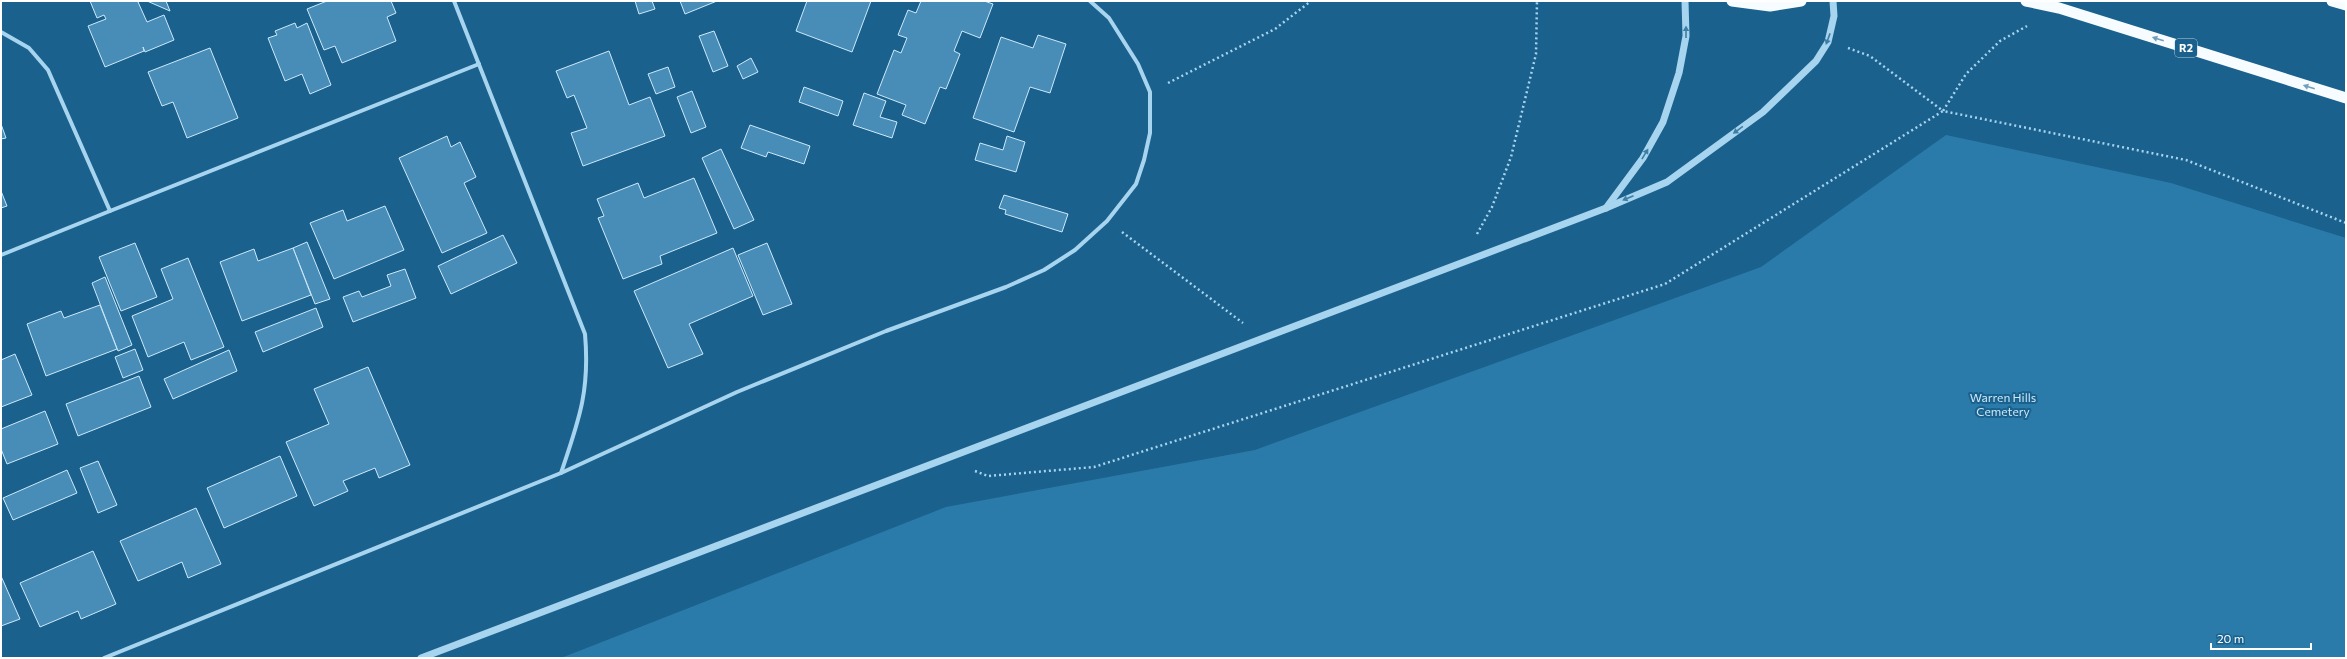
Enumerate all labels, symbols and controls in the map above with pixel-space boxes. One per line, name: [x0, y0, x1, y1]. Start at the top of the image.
one-way arrow: [1683, 25, 1689, 38]
one-way arrow: [1824, 33, 1830, 45]
one-way arrow: [2152, 36, 2164, 42]
road number: R2: [2175, 39, 2197, 57]
one-way arrow: [2302, 83, 2314, 89]
one-way arrow: [1733, 126, 1743, 134]
one-way arrow: [1642, 148, 1649, 159]
one-way arrow: [1622, 195, 1634, 202]
park label: Warren Hills Cemetery: [1970, 390, 2036, 418]
scale bar: [2211, 625, 2311, 651]
text: 20 m: [2217, 631, 2244, 645]

